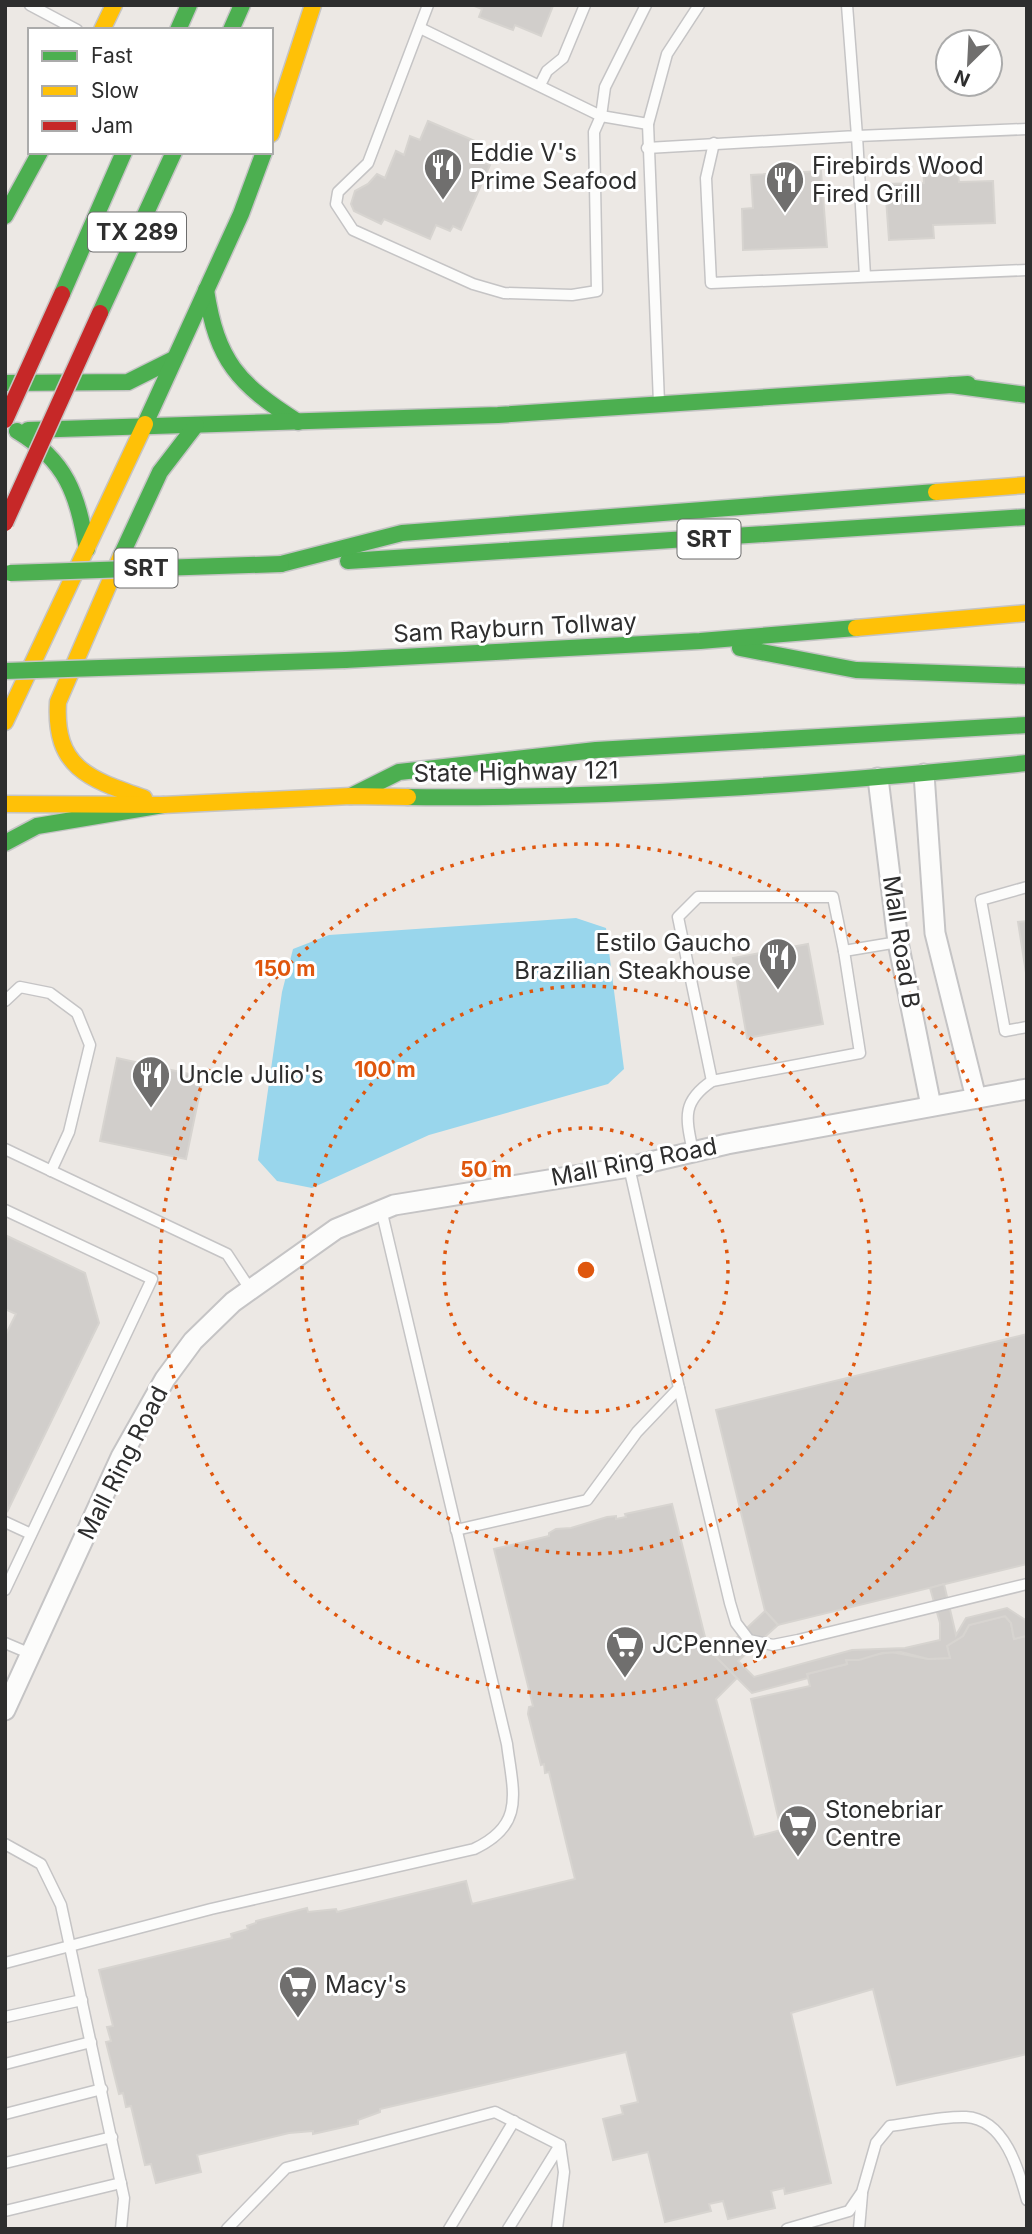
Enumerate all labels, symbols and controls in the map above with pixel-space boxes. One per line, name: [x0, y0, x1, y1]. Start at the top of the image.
legend: [28, 28, 273, 154]
north arrow: [934, 28, 1004, 98]
text: Fast: [91, 43, 133, 68]
text: N: [951, 65, 974, 92]
text: Slow: [91, 78, 139, 103]
text: Jam: [91, 113, 133, 138]
place label: Eddie V's Prime Seafood: [470, 138, 637, 195]
restaurant icon: Eddie V's Prime Seafood: [422, 146, 464, 201]
place label: Firebirds Wood Fired Grill: [812, 151, 984, 208]
restaurant icon: Firebirds Wood Fired Grill: [764, 159, 806, 214]
road number: TX 289: [88, 213, 186, 252]
road number: SRT: [678, 520, 740, 558]
road number: SRT: [114, 548, 178, 588]
street label: Sam Rayburn Tollway: [392, 607, 637, 648]
street label: State Highway 121: [413, 755, 619, 788]
street label: Mall Road B: [877, 874, 926, 1010]
place label: Estilo Gaucho Brazilian Steakhouse: [514, 928, 751, 985]
restaurant icon: Estilo Gaucho Brazilian Steakhouse: [757, 936, 799, 991]
text: 150 m: [255, 956, 315, 981]
restaurant icon: Uncle Julio's: [130, 1054, 172, 1109]
text: 100 m: [354, 1057, 416, 1082]
place label: Uncle Julio's: [178, 1060, 324, 1089]
street label: Mall Ring Road: [549, 1131, 719, 1192]
text: 50 m: [460, 1157, 512, 1182]
centre of rings: [574, 1258, 598, 1282]
street label: Mall Ring Road: [71, 1381, 174, 1544]
supermarket icon: JCPenney: [604, 1624, 646, 1679]
place label: JCPenney: [652, 1630, 768, 1659]
place label: Stonebriar Centre: [825, 1795, 943, 1852]
supermarket icon: Stonebriar Centre: [777, 1803, 819, 1858]
supermarket icon: Macy's: [277, 1964, 319, 2019]
place label: Macy's: [325, 1970, 407, 1999]

